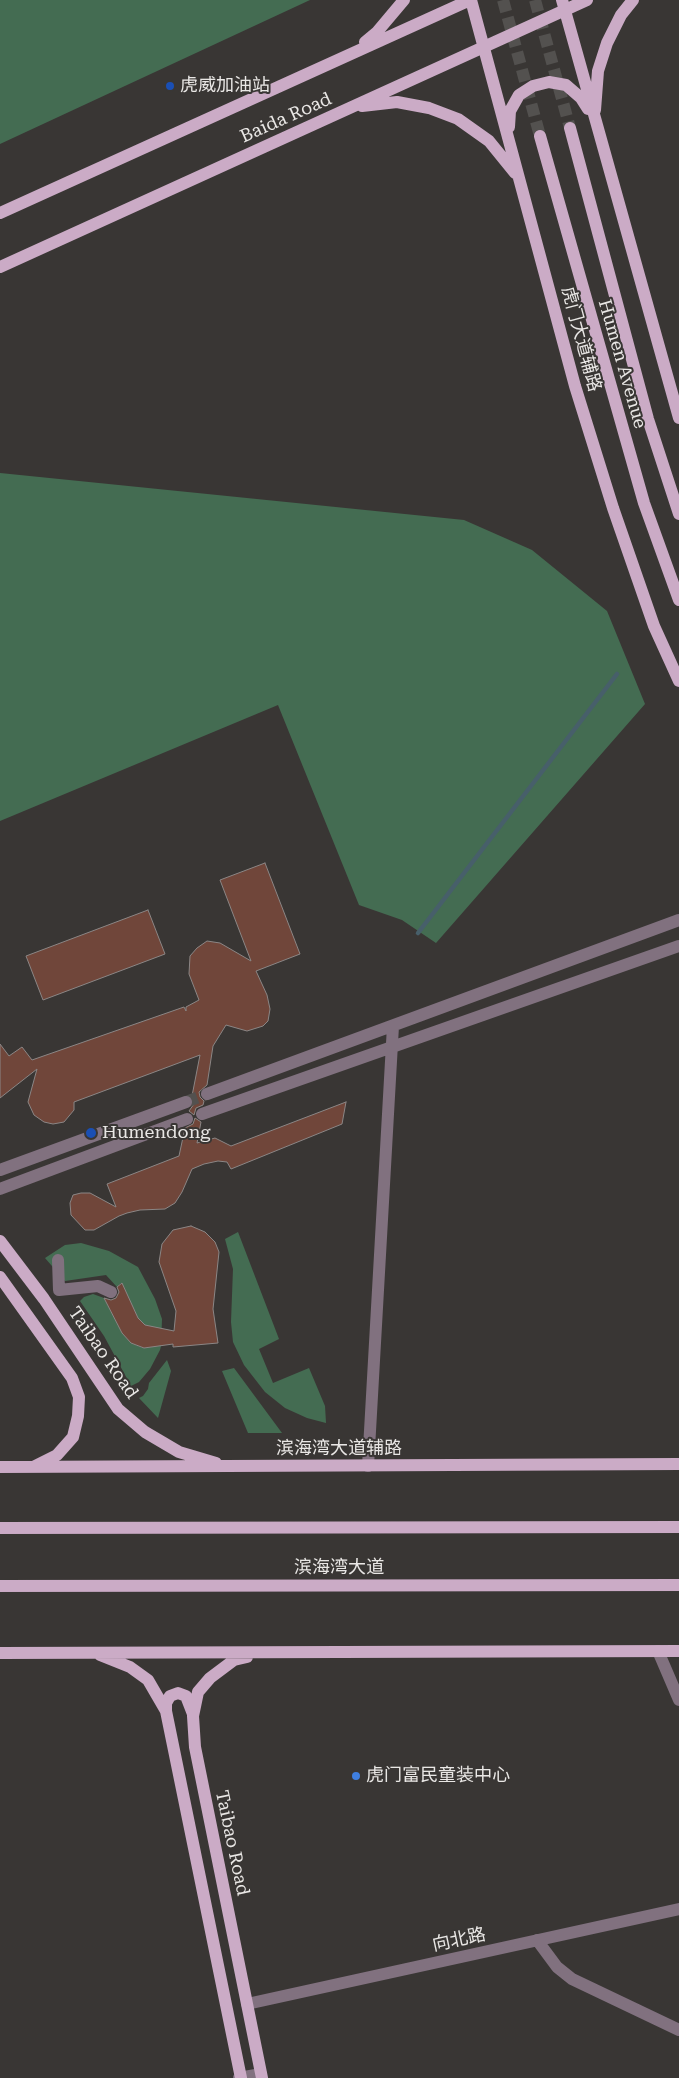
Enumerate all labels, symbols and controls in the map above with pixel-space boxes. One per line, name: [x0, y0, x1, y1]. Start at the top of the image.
place label: 虎威加油站: [180, 75, 270, 97]
marker: 虎威加油站: [164, 80, 176, 92]
street label: Baida Road: [237, 88, 335, 148]
street label: 虎门大道辅路: [557, 284, 605, 394]
street label: Humen Avenue: [593, 297, 651, 431]
place label: Humendong: [102, 1122, 210, 1144]
marker: Humendong: [84, 1126, 98, 1140]
street label: Taibao Road: [63, 1303, 143, 1403]
street label: 滨海湾大道辅路: [276, 1438, 402, 1460]
street label: 滨海湾大道: [294, 1557, 384, 1579]
place label: 虎门富民童装中心: [366, 1765, 510, 1787]
marker: 虎门富民童装中心: [350, 1770, 362, 1782]
street label: Taibao Road: [210, 1788, 254, 1898]
street label: 向北路: [430, 1924, 488, 1956]

